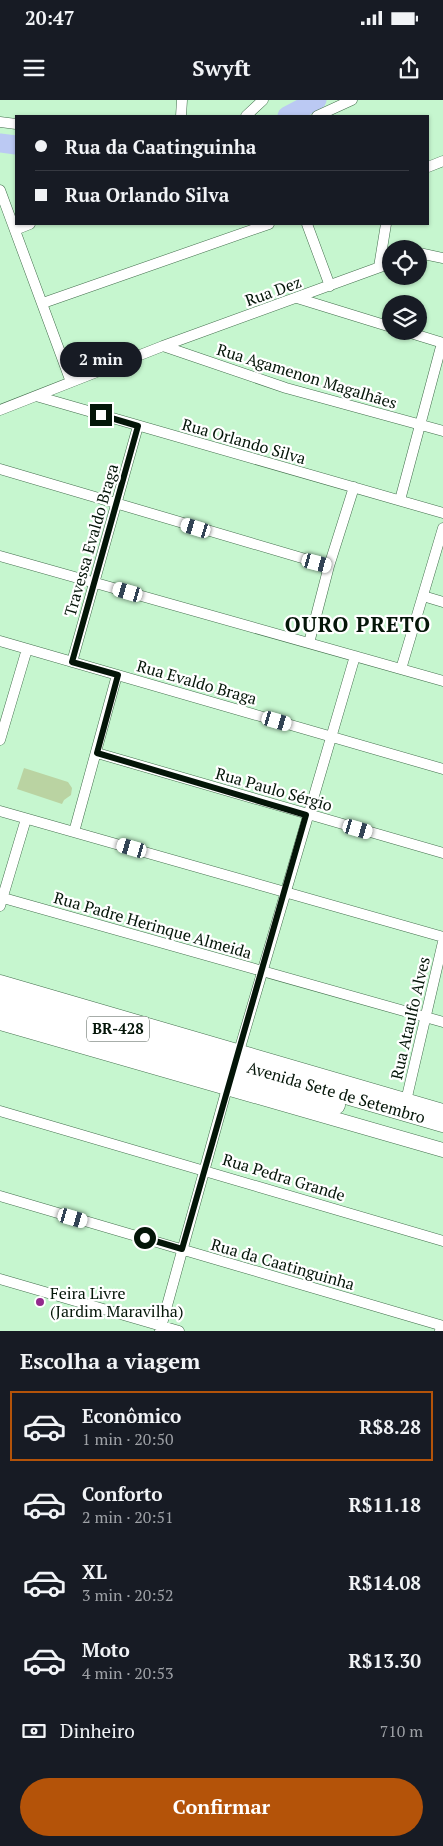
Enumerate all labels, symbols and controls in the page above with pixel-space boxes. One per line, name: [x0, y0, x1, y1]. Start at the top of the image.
text: 20:47: [25, 5, 74, 30]
text: Swyft: [192, 53, 251, 82]
icon: menu: [20, 54, 48, 82]
icon: share: [395, 54, 423, 82]
text: Rua da Caatinguinha: [65, 134, 256, 159]
text: Rua Orlando Silva: [65, 182, 229, 207]
map controls: [382, 240, 427, 340]
button: locate: [382, 240, 427, 285]
street label: Rua Dez: [242, 271, 304, 311]
button: layers: [382, 295, 427, 340]
street label: Rua Agamenon Magalhães: [214, 338, 400, 414]
callout: 2 min: [60, 342, 142, 378]
text: 2 min: [79, 348, 123, 370]
route end: [90, 404, 112, 426]
street label: Rua Orlando Silva: [180, 413, 308, 469]
street label: Travessa Evaldo Braga: [59, 461, 123, 619]
car: [179, 516, 212, 540]
car: [300, 552, 333, 574]
car: [111, 581, 144, 603]
district label: OURO PRETO: [285, 610, 431, 638]
street label: Rua Evaldo Braga: [134, 654, 260, 710]
car: [260, 710, 293, 732]
street label: Rua Paulo Sérgio: [213, 762, 335, 816]
car: [341, 818, 374, 840]
car: [115, 837, 148, 859]
street label: Rua Padre Herinque Almeida: [51, 886, 255, 964]
street label: Rua Ataulfo Alves: [385, 954, 435, 1082]
road number: BR-428: [87, 1016, 149, 1042]
street label: Avenida Sete de Setembro: [245, 1056, 428, 1128]
street label: Rua Pedra Grande: [220, 1148, 348, 1206]
car: [56, 1207, 89, 1229]
route start: [134, 1227, 156, 1249]
street label: Rua da Caatinguinha: [209, 1233, 357, 1295]
place label: Feira Livre (Jardim Maravilha): [50, 1282, 183, 1322]
marker: Feira Livre (Jardim Maravilha): [34, 1296, 46, 1308]
text: Escolha a viagem: [20, 1346, 200, 1375]
text: Econômico: [82, 1403, 181, 1428]
icon: car: [22, 1404, 67, 1449]
text: R$8.28: [359, 1414, 421, 1439]
text: 1 min · 20:50: [82, 1428, 174, 1450]
text: Conforto: [82, 1481, 163, 1506]
icon: car: [22, 1482, 67, 1527]
text: R$11.18: [348, 1492, 421, 1517]
text: 2 min · 20:51: [82, 1506, 174, 1528]
text: XL: [82, 1559, 107, 1584]
icon: car: [22, 1560, 67, 1605]
text: R$14.08: [348, 1570, 421, 1595]
text: 3 min · 20:52: [82, 1584, 174, 1606]
text: Moto: [82, 1637, 130, 1662]
icon: car: [22, 1638, 67, 1683]
text: R$13.30: [348, 1648, 421, 1673]
text: 4 min · 20:53: [82, 1662, 174, 1684]
icon: cash: [20, 1717, 48, 1745]
text: Dinheiro: [60, 1718, 135, 1743]
text: 710 m: [380, 1720, 423, 1742]
button: Confirmar: [20, 1778, 423, 1836]

